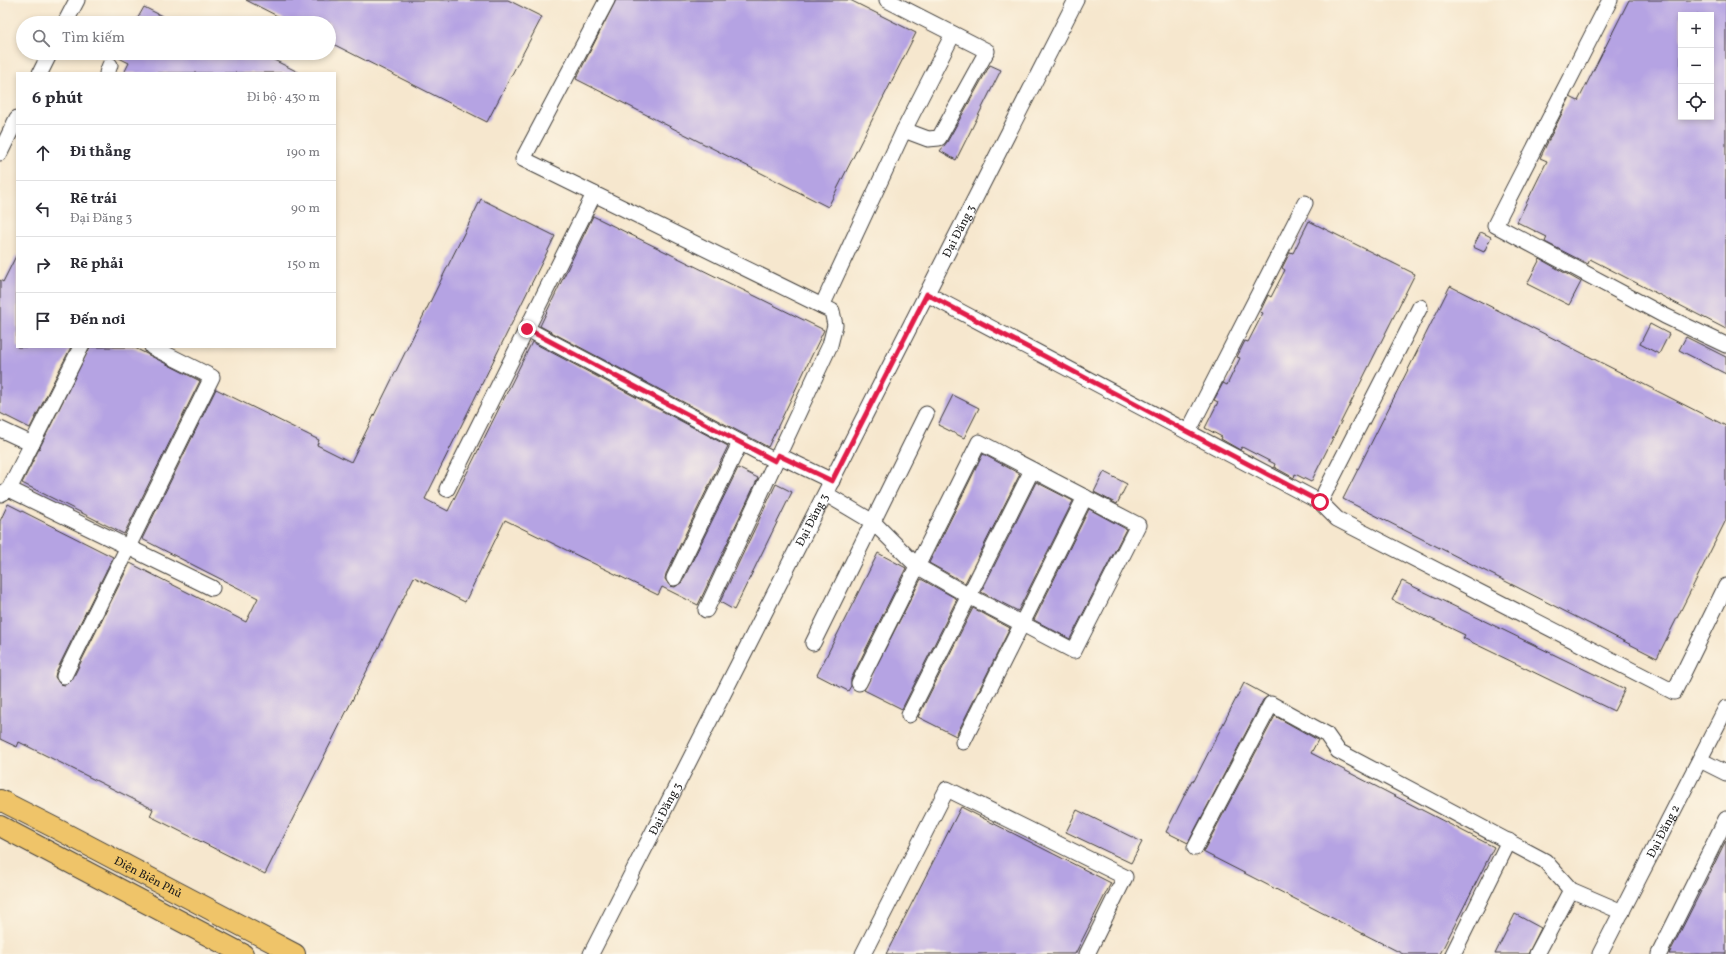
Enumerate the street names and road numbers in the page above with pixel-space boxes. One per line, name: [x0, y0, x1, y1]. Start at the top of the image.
street label: Đại Đăng 3: [939, 202, 980, 261]
street label: Đại Đăng 3: [792, 491, 833, 550]
street label: Đại Đăng 3: [646, 780, 686, 838]
street label: Đại Đăng 2: [1644, 802, 1684, 861]
street label: Điện Biên Phủ: [111, 853, 185, 902]

